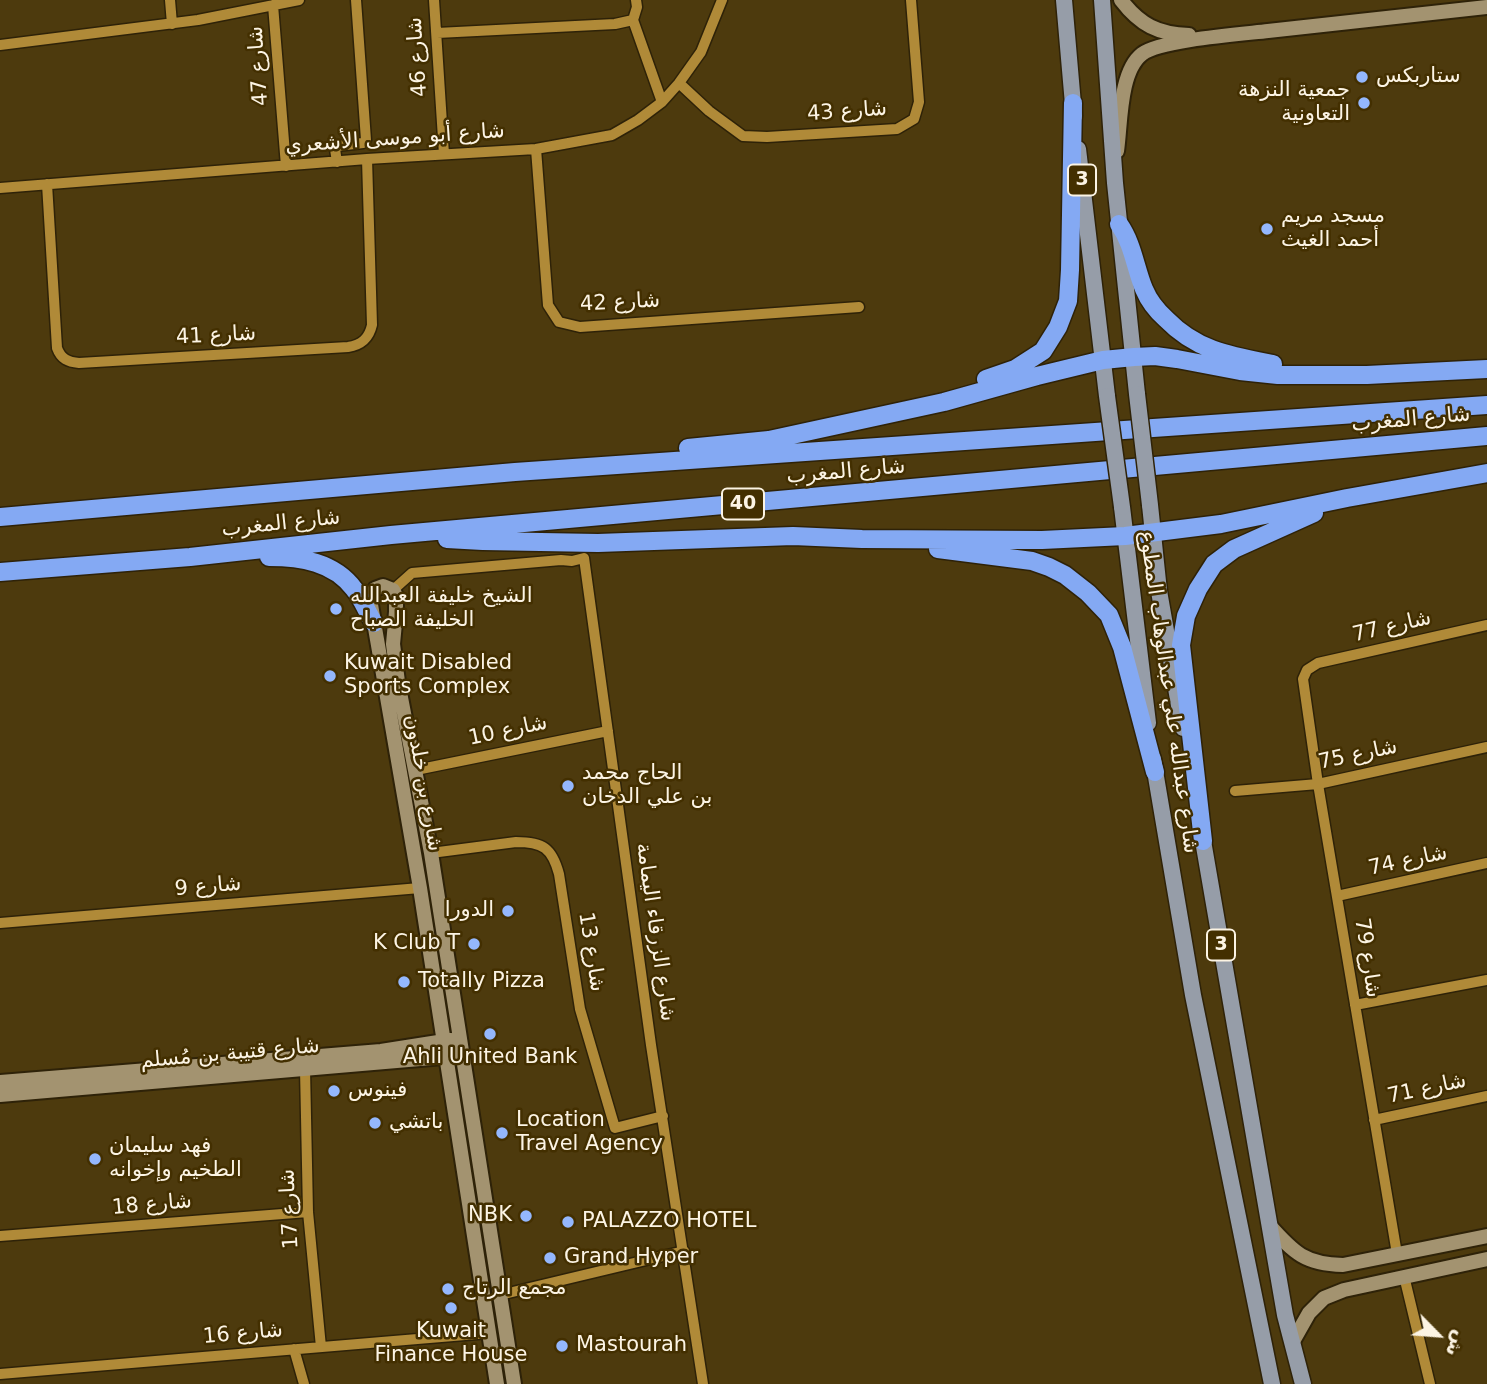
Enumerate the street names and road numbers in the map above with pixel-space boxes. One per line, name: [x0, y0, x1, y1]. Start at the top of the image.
street label: شارع 46: [403, 16, 433, 98]
street label: شارع 47: [244, 25, 274, 107]
street label: شارع 43: [806, 97, 888, 127]
street label: شارع أبو موسى الأشعري: [284, 119, 506, 159]
road number: 3: [1068, 164, 1096, 196]
street label: شارع 42: [579, 288, 661, 318]
street label: شارع 41: [175, 321, 257, 351]
street label: شارع المغرب: [1351, 402, 1471, 438]
street label: شارع المغرب: [786, 454, 906, 490]
road number: 40: [722, 489, 764, 520]
street label: شارع المغرب: [220, 505, 342, 543]
street label: شارع عبدالله علي عبدالوهاب المطوع: [1133, 529, 1203, 855]
street label: شارع 77: [1350, 606, 1434, 648]
street label: شارع 10: [466, 710, 550, 752]
street label: شارع بن خلدون: [399, 713, 447, 853]
street label: شارع 75: [1316, 734, 1400, 776]
street label: شارع 74: [1366, 840, 1450, 882]
street label: شارع الزرقاء اليمامة: [630, 841, 680, 1023]
street label: شارع 9: [174, 872, 242, 902]
street label: شارع 13: [572, 910, 610, 994]
street label: شارع 79: [1348, 916, 1386, 1000]
road number: 3: [1207, 930, 1235, 960]
street label: شارع قتيبة بن مُسلم: [139, 1034, 321, 1074]
street label: شارع 71: [1385, 1068, 1469, 1110]
street label: شارع 17: [275, 1168, 305, 1250]
street label: شارع 18: [111, 1189, 193, 1221]
street label: شارع 16: [202, 1318, 284, 1350]

